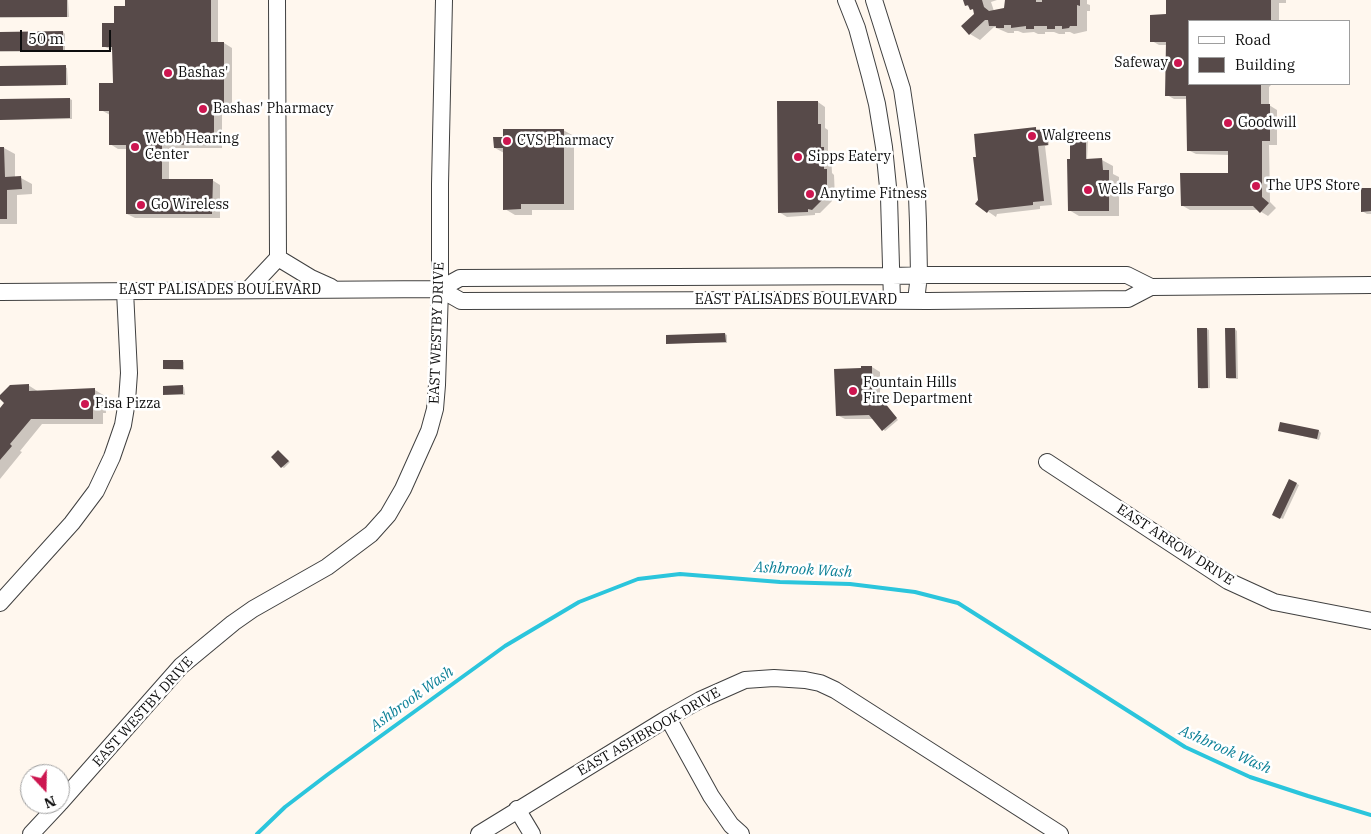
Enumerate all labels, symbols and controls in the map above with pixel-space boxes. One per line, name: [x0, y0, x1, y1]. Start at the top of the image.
scale bar: [22, 20, 114, 52]
legend: [1188, 20, 1351, 85]
text: 50 m: [28, 29, 64, 48]
text: Road: [1235, 30, 1271, 49]
place label: Safeway: [1114, 55, 1168, 71]
text: Building: [1235, 55, 1295, 74]
marker: Safeway: [1172, 57, 1184, 69]
place label: Bashas': [178, 65, 228, 81]
marker: Bashas': [162, 67, 174, 79]
place label: Bashas' Pharmacy: [213, 101, 334, 117]
marker: Bashas' Pharmacy: [197, 103, 209, 115]
place label: Goodwill: [1238, 115, 1296, 131]
marker: Goodwill: [1222, 117, 1234, 129]
place label: Walgreens: [1042, 128, 1111, 144]
marker: Walgreens: [1026, 130, 1038, 142]
place label: Webb Hearing Center: [145, 131, 239, 164]
place label: CVS Pharmacy: [517, 133, 614, 149]
marker: CVS Pharmacy: [501, 135, 513, 147]
marker: Webb Hearing Center: [129, 141, 141, 153]
place label: Sipps Eatery: [808, 149, 891, 165]
marker: Sipps Eatery: [792, 151, 804, 163]
place label: The UPS Store: [1266, 178, 1360, 194]
marker: The UPS Store: [1250, 180, 1262, 192]
place label: Wells Fargo: [1098, 182, 1174, 198]
marker: Wells Fargo: [1082, 184, 1094, 196]
place label: Anytime Fitness: [820, 186, 927, 202]
marker: Anytime Fitness: [804, 188, 816, 200]
place label: Go Wireless: [151, 197, 229, 213]
marker: Go Wireless: [135, 199, 147, 211]
street label: EAST WESTBY DRIVE: [426, 262, 448, 404]
street label: EAST PALISADES BOULEVARD: [119, 282, 321, 298]
street label: EAST PALISADES BOULEVARD: [695, 292, 897, 308]
place label: Fountain Hills Fire Department: [863, 375, 973, 408]
marker: Fountain Hills Fire Department: [847, 385, 859, 397]
place label: Pisa Pizza: [95, 396, 161, 412]
marker: Pisa Pizza: [79, 398, 91, 410]
street label: EAST ARROW DRIVE: [1113, 501, 1237, 589]
water label: Ashbrook Wash: [753, 558, 853, 582]
street label: EAST WESTBY DRIVE: [89, 654, 197, 770]
water label: Ashbrook Wash: [367, 663, 457, 735]
street label: EAST ASHBROOK DRIVE: [575, 684, 723, 780]
water label: Ashbrook Wash: [1176, 722, 1274, 778]
north arrow: [20, 764, 70, 814]
text: N: [42, 792, 58, 812]

